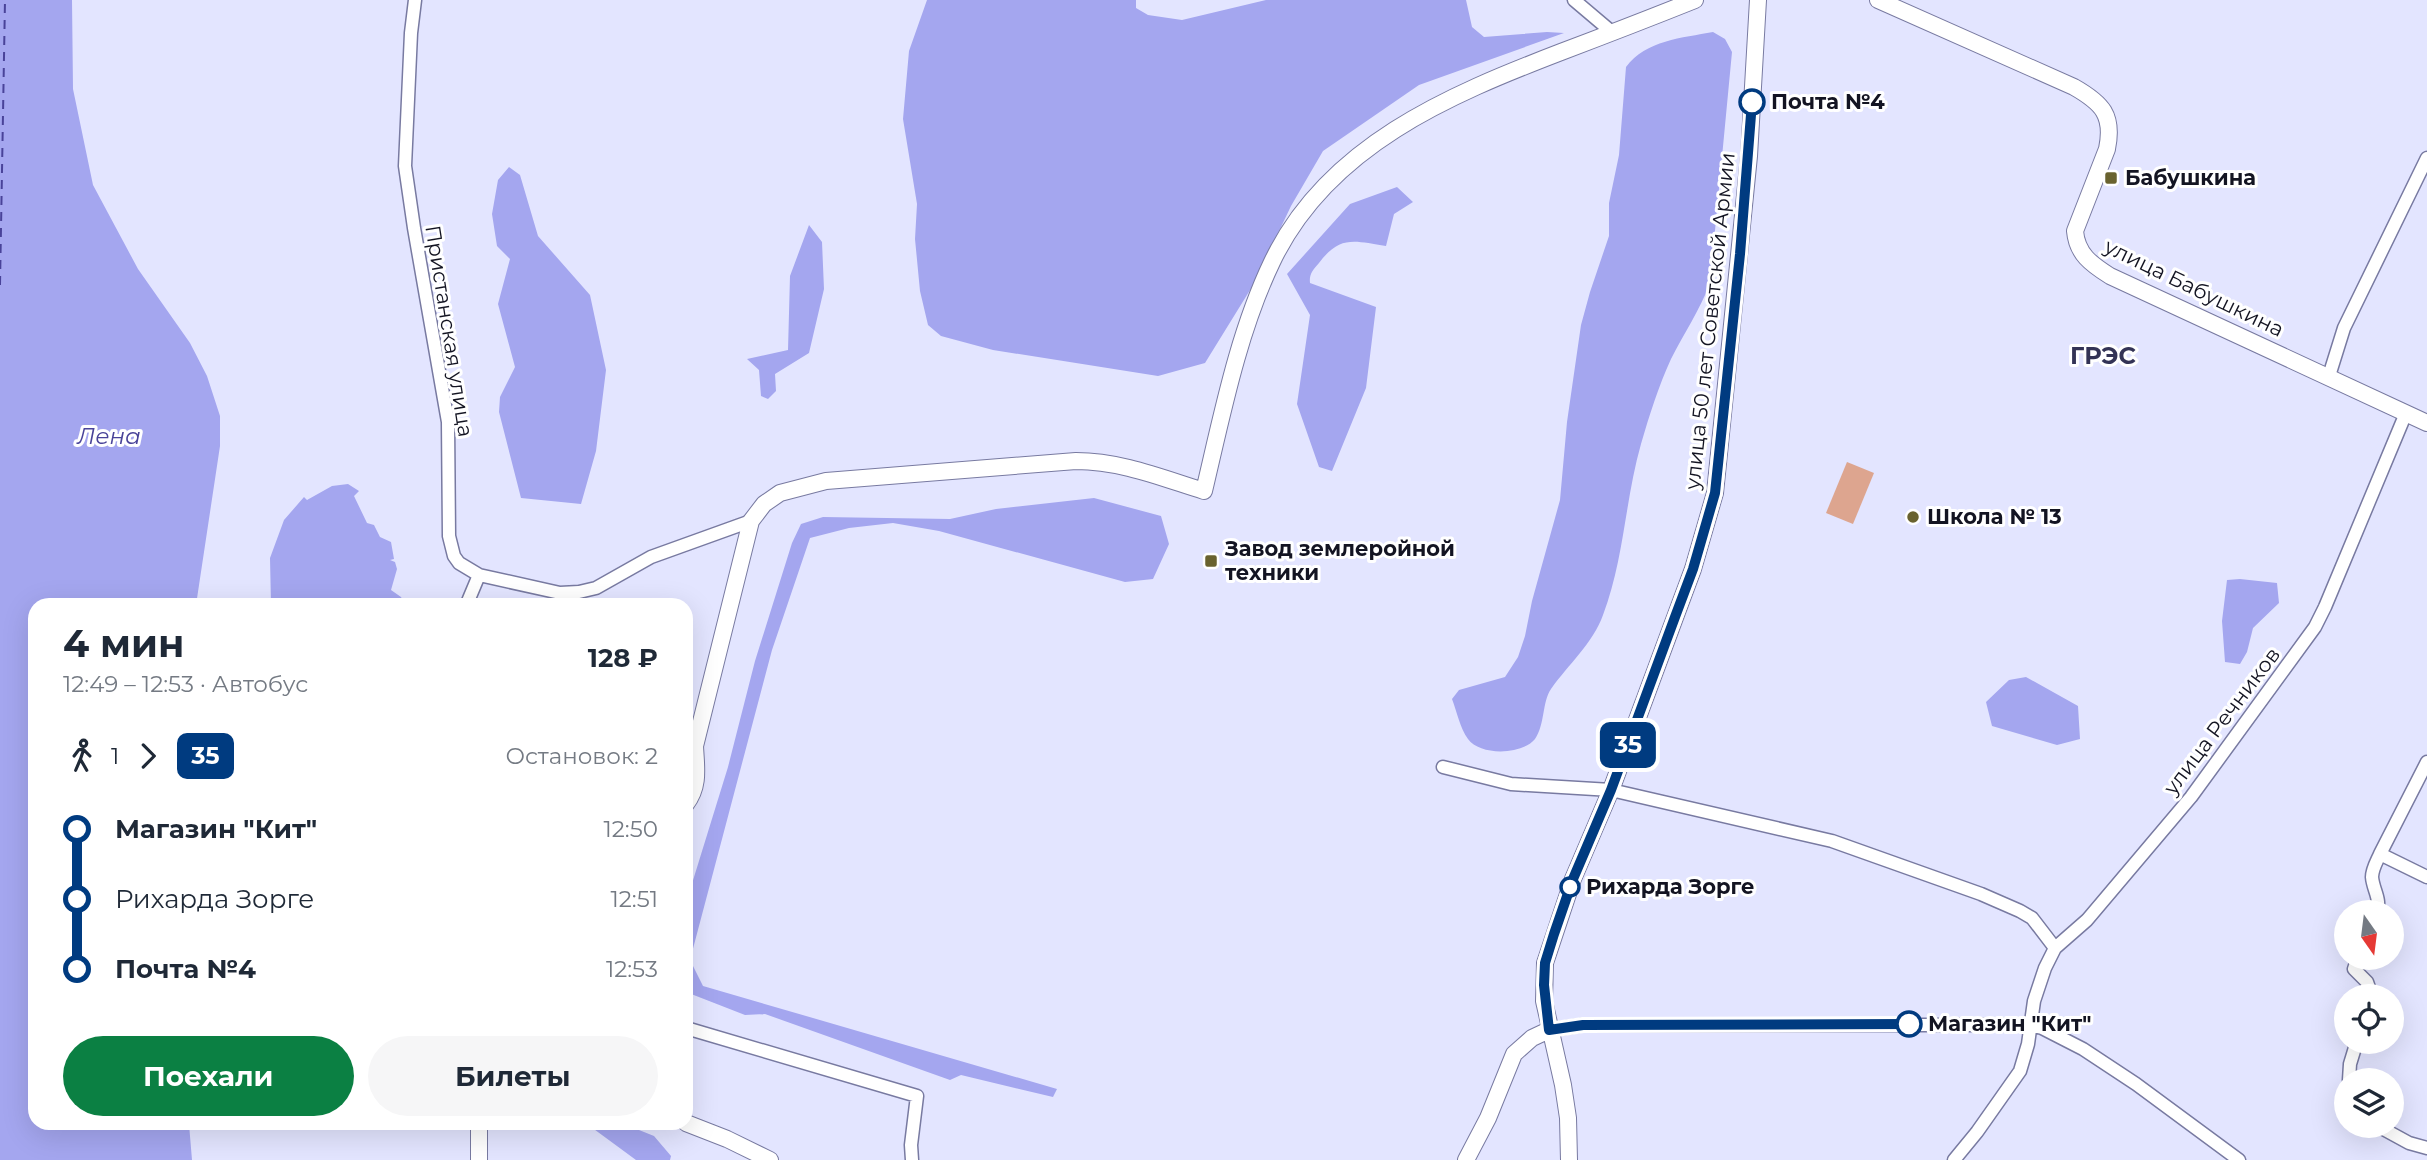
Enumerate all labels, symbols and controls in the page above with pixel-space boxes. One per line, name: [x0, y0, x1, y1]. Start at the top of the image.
marker: Почта №4: [1739, 89, 1765, 115]
place label: Почта №4: [1771, 89, 1885, 114]
street label: улица 50 лет Советской Армии: [1679, 151, 1740, 492]
place label: Бабушкина: [2125, 165, 2256, 190]
marker: Бабушкина: [2103, 170, 2119, 186]
street label: Пристанская улица: [420, 223, 479, 439]
street label: улица Бабушкина: [2100, 233, 2288, 342]
district label: ГРЭС: [2070, 341, 2136, 370]
water label: Лена: [76, 422, 141, 450]
place label: Школа № 13: [1927, 504, 2062, 529]
marker: Школа № 13: [1905, 509, 1921, 525]
place label: Завод землеройной техники: [1224, 536, 1455, 585]
marker: Завод землеройной техники: [1203, 553, 1219, 569]
text: 4 мин: [63, 620, 184, 667]
text: 128 ₽: [588, 642, 658, 674]
street label: улица Речников: [2158, 642, 2285, 800]
text: 12:49 – 12:53 · Автобус: [63, 670, 308, 698]
line badge: 35: [1596, 722, 1660, 768]
text: 35: [1614, 730, 1642, 759]
icon: walk: [63, 737, 101, 775]
icon: forward: [129, 737, 167, 775]
text: 35: [191, 741, 220, 770]
text: 1: [111, 742, 119, 770]
text: Остановок: 2: [506, 742, 658, 770]
text: Магазин "Кит": [115, 813, 317, 845]
text: 12:50: [604, 815, 658, 843]
place label: Рихарда Зорге: [1586, 874, 1754, 899]
marker: Рихарда Зорге: [1560, 877, 1580, 897]
text: Рихарда Зорге: [115, 883, 314, 915]
text: 12:51: [610, 885, 658, 913]
north arrow: [2334, 900, 2404, 970]
map controls: [2334, 900, 2404, 1138]
text: Почта №4: [115, 953, 256, 985]
text: 12:53: [606, 955, 658, 983]
button: locate: [2334, 984, 2404, 1054]
marker: Магазин "Кит": [1896, 1011, 1922, 1037]
place label: Магазин "Кит": [1928, 1011, 2091, 1036]
button: Поехали: [63, 1036, 354, 1116]
button: Билеты: [368, 1036, 658, 1116]
button: layers: [2334, 1068, 2404, 1138]

